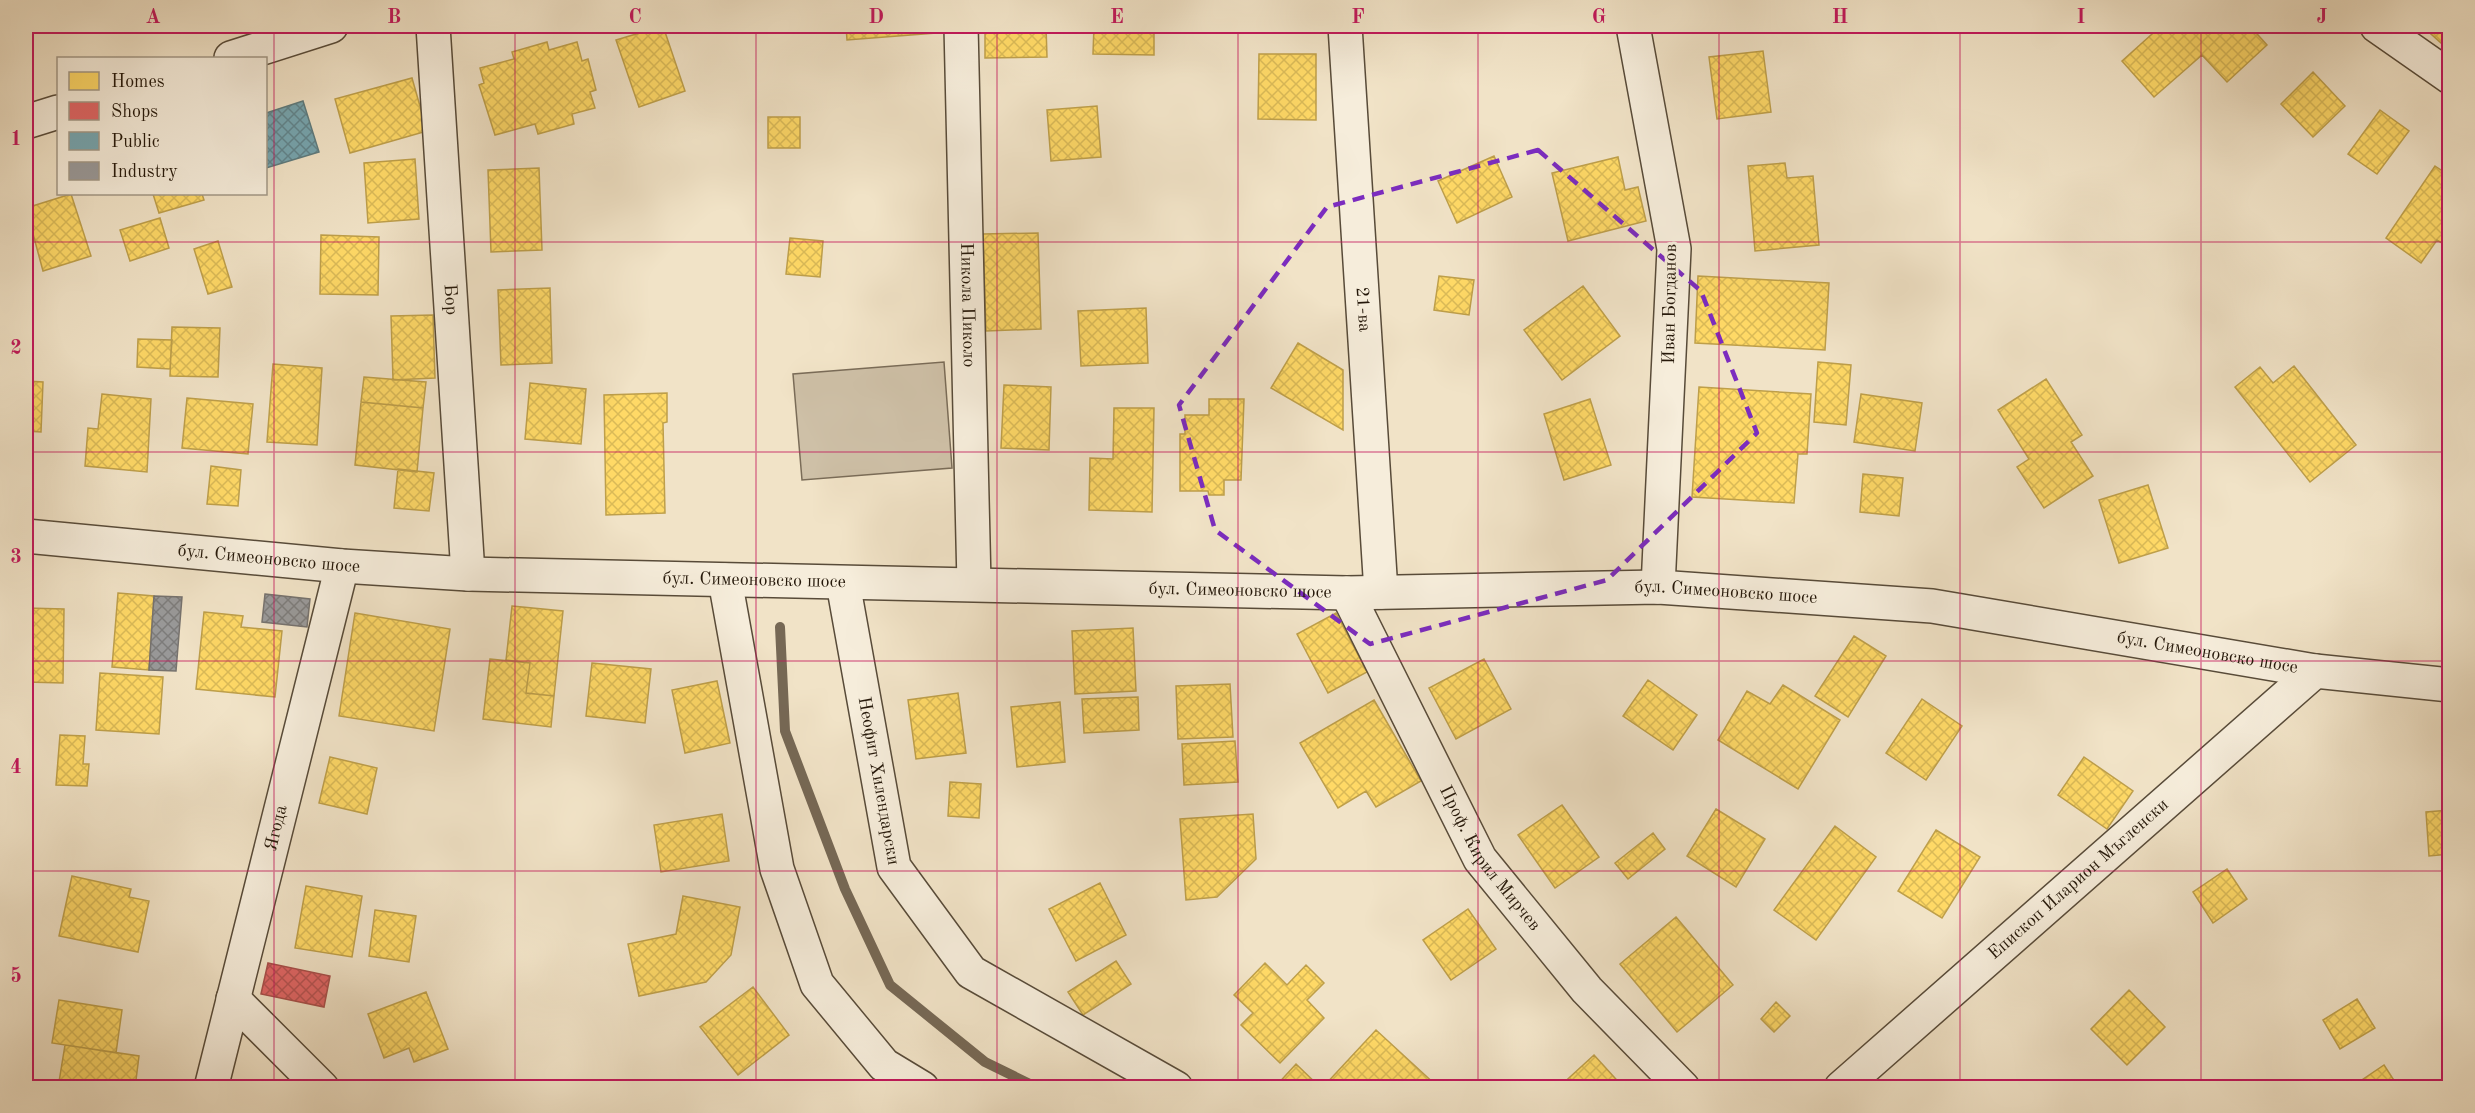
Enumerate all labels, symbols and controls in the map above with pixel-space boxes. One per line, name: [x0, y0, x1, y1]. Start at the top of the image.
text: A: [145, 8, 161, 28]
text: B: [387, 8, 401, 28]
text: C: [628, 8, 642, 28]
text: D: [868, 8, 884, 28]
text: E: [1110, 8, 1124, 28]
text: F: [1351, 8, 1365, 28]
text: G: [1592, 8, 1606, 28]
text: H: [1832, 8, 1848, 28]
text: I: [2077, 8, 2085, 28]
text: J: [2317, 8, 2328, 28]
legend: [57, 57, 267, 195]
text: Homes: [111, 73, 165, 91]
text: Shops: [111, 103, 158, 121]
text: 1: [10, 130, 22, 150]
text: Public: [111, 133, 160, 151]
text: Industry: [111, 163, 178, 181]
street label: Никола Пиколо: [957, 242, 978, 368]
street label: Иван Богданов: [1660, 244, 1680, 364]
street label: Бор: [440, 283, 460, 315]
street label: 21-ва: [1353, 286, 1373, 333]
text: 2: [10, 339, 22, 359]
street label: бул. Симеоновско шосе: [177, 541, 361, 576]
text: 3: [10, 548, 22, 568]
street label: бул. Симеоновско шосе: [663, 569, 846, 591]
street label: бул. Симеоновско шосе: [1634, 578, 1818, 607]
street label: бул. Симеоновско шосе: [1148, 580, 1332, 602]
street label: бул. Симеоновско шосе: [2116, 629, 2299, 677]
street label: Неофит Хилендарски: [855, 695, 902, 866]
text: 4: [10, 758, 22, 778]
street label: Проф. Кирил Мирчев: [1436, 783, 1544, 934]
street label: Епископ Иларион Мъгленски: [1985, 795, 2172, 963]
street label: Ягода: [262, 803, 291, 853]
text: 5: [10, 966, 22, 987]

